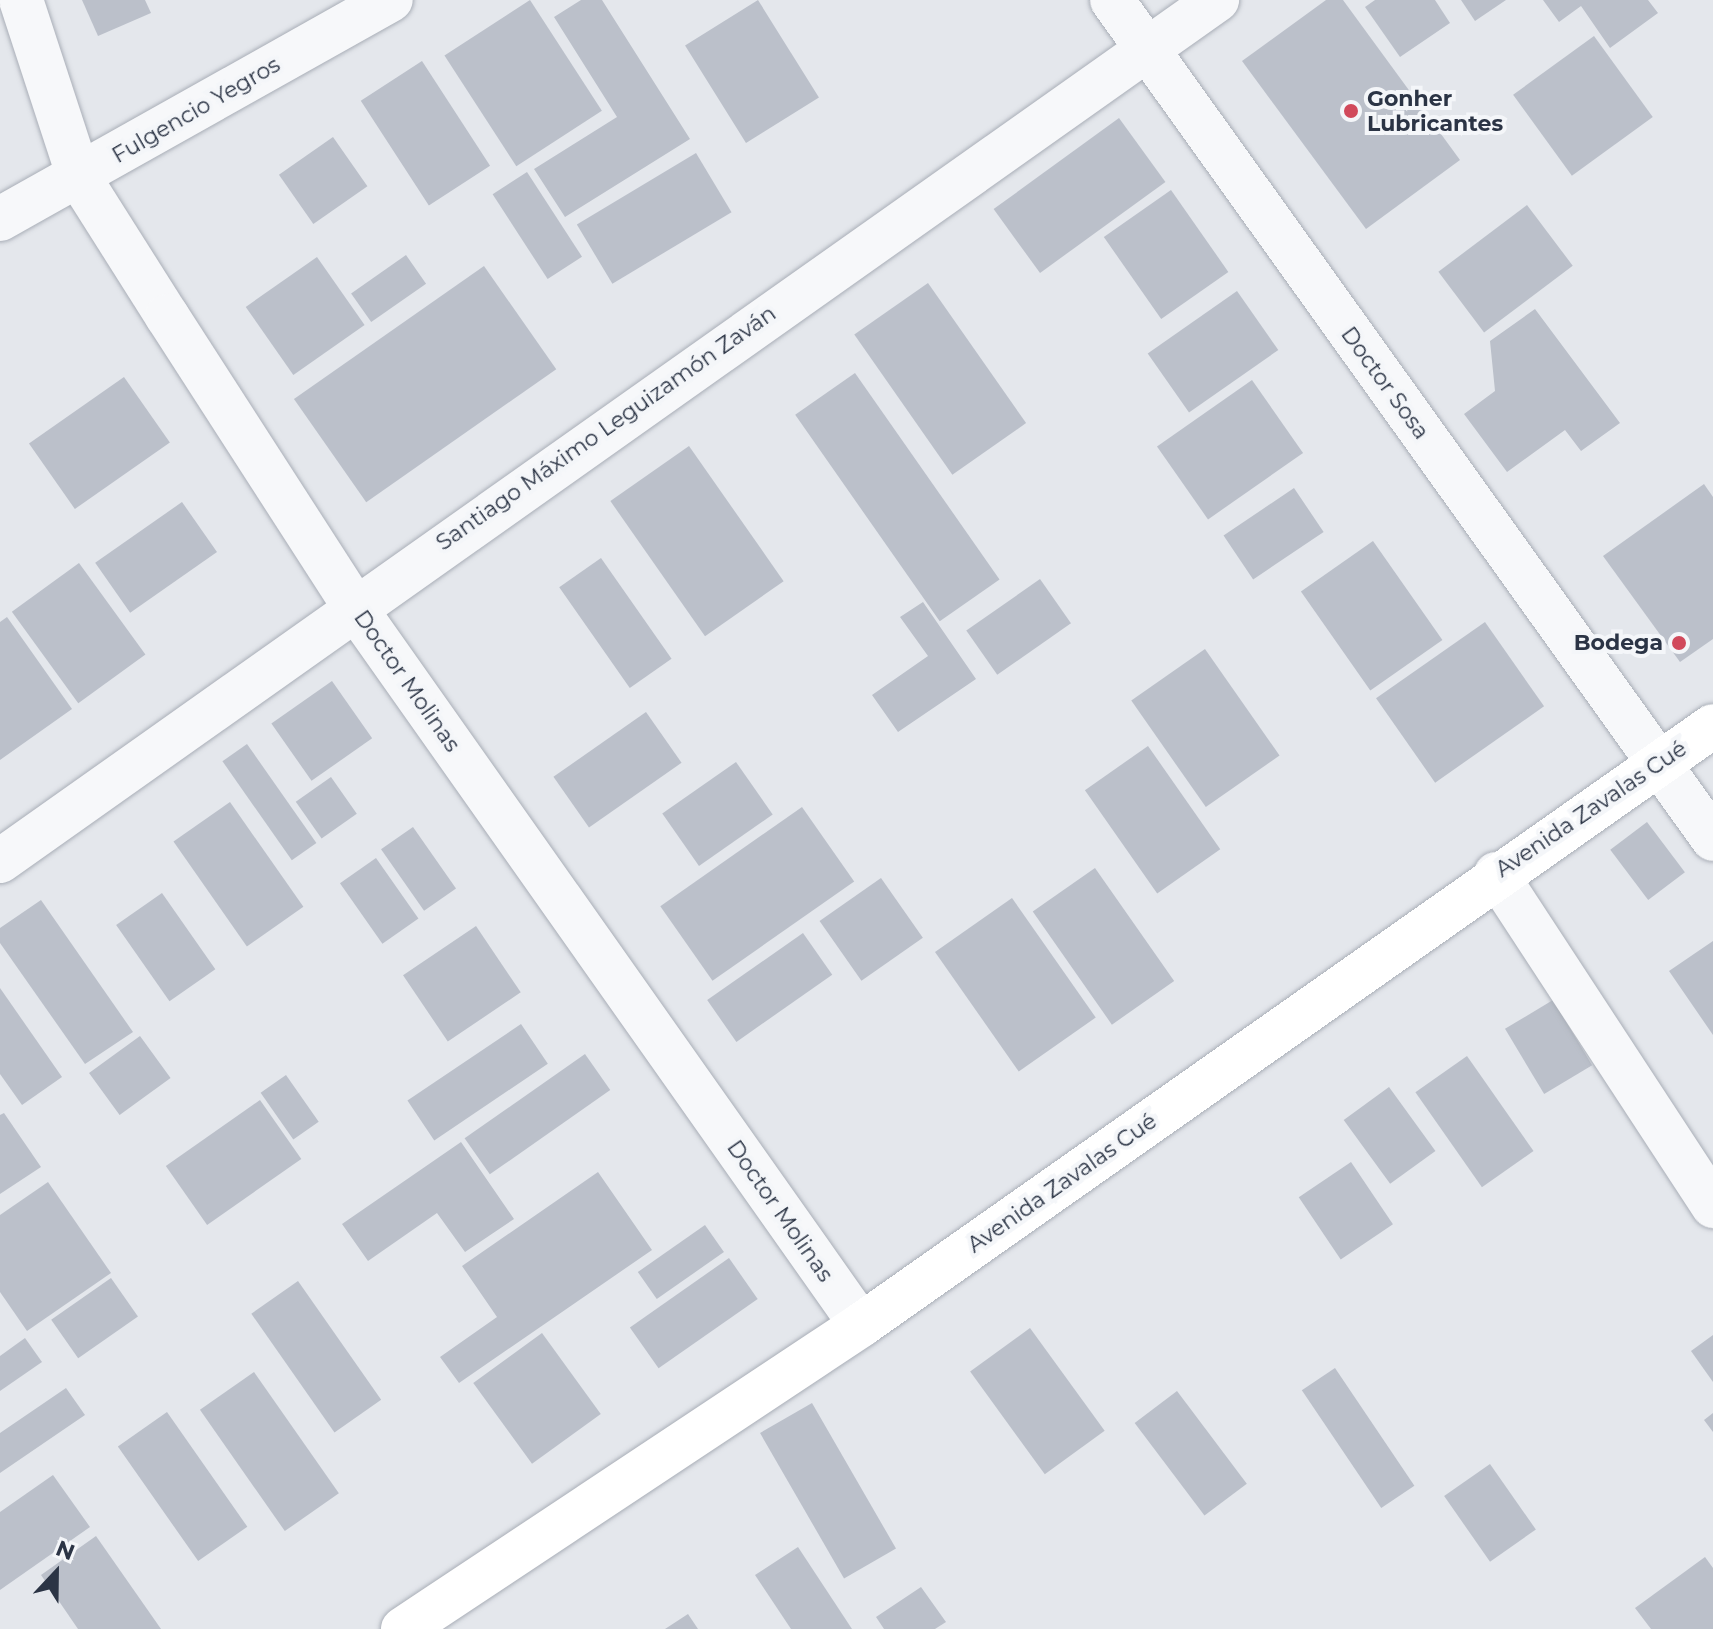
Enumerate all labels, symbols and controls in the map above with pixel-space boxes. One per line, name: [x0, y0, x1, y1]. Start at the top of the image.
street label: Fulgencio Yegros: [107, 51, 285, 169]
place label: Gonher Lubricantes: [1367, 85, 1503, 136]
marker: Gonher Lubricantes: [1342, 102, 1360, 120]
street label: Santiago Máximo Leguizamón Zaván: [431, 300, 781, 556]
street label: Doctor Sosa: [1335, 322, 1435, 444]
street label: Doctor Molinas: [348, 605, 466, 757]
place label: Bodega: [1574, 630, 1663, 656]
marker: Bodega: [1670, 634, 1688, 652]
street label: Avenida Zavalas Cué: [1490, 735, 1692, 883]
street label: Avenida Zavalas Cué: [962, 1108, 1162, 1258]
street label: Doctor Molinas: [721, 1135, 839, 1287]
north arrow: [16, 1533, 96, 1613]
text: N: [52, 1534, 78, 1566]

